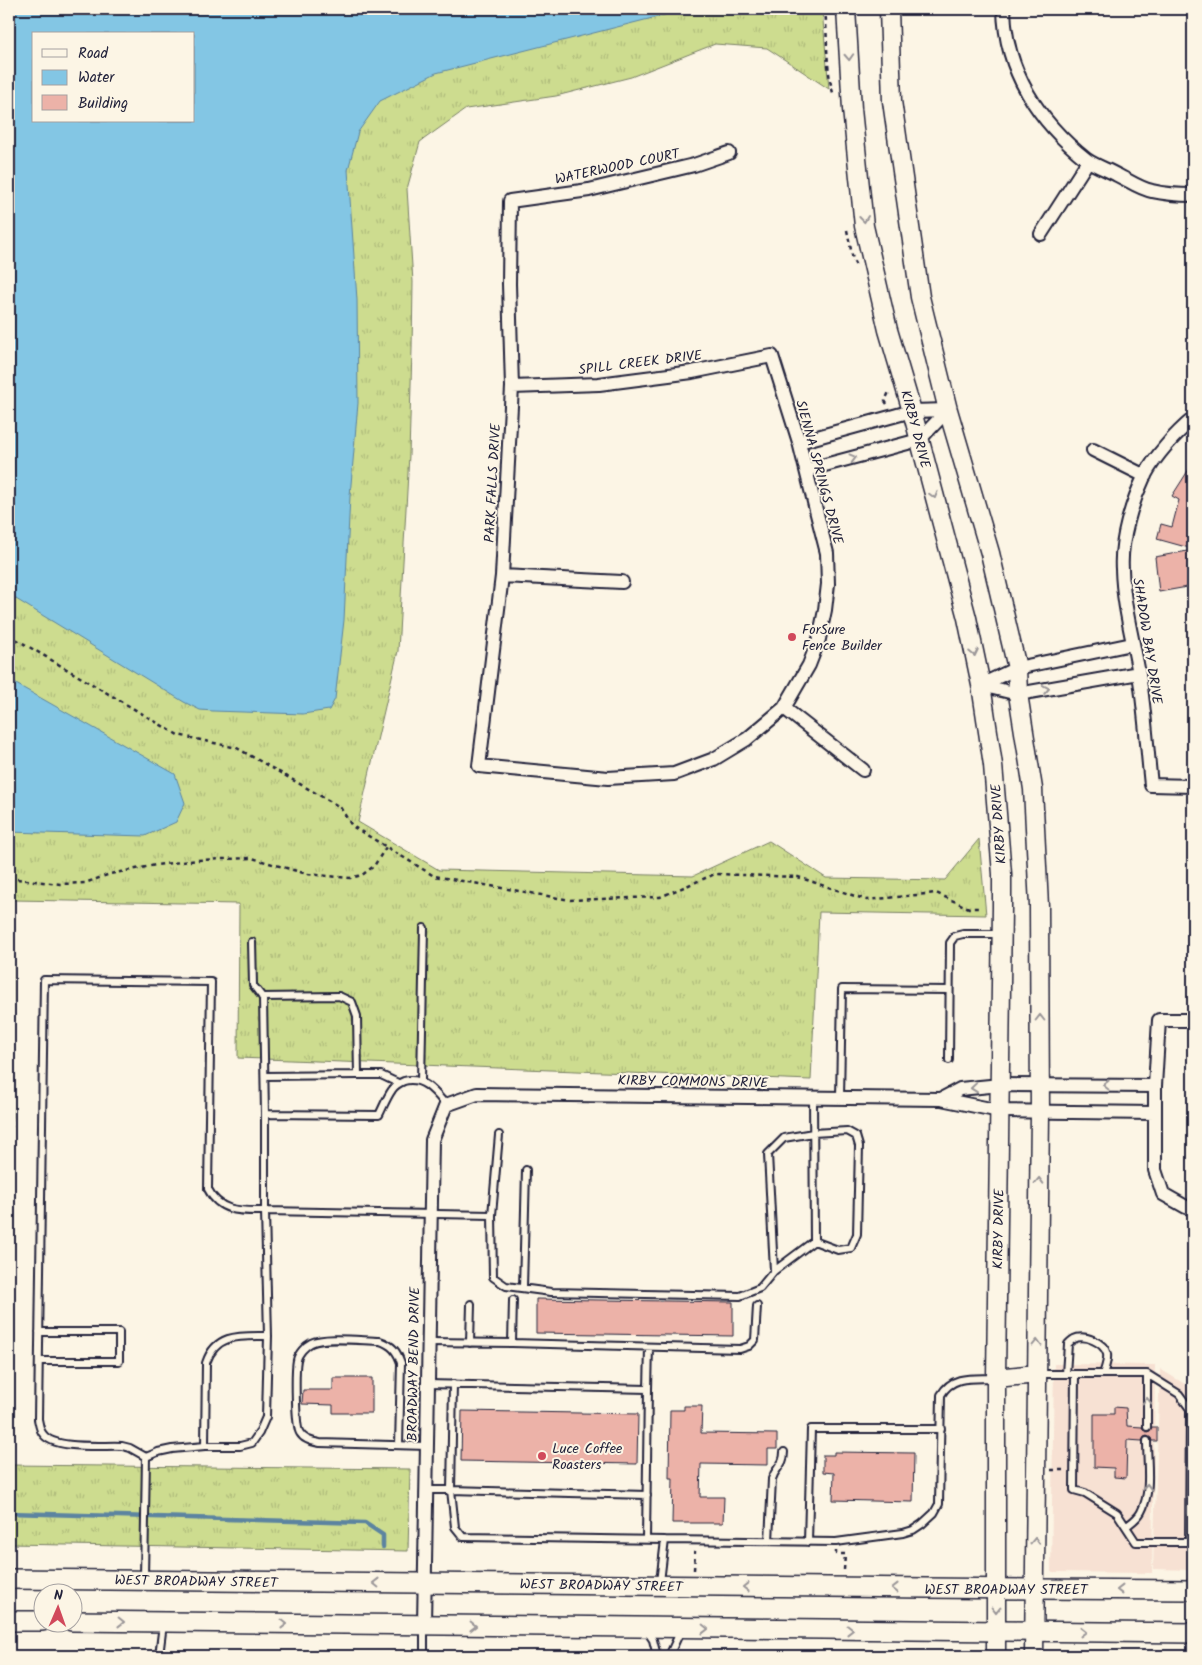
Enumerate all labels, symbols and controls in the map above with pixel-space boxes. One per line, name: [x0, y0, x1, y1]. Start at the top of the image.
legend: [32, 32, 195, 122]
text: Road: [78, 42, 109, 66]
one-way arrow: [843, 54, 854, 62]
text: Water: [78, 66, 115, 90]
text: Building: [78, 92, 128, 116]
street label: WATERWOOD COURT: [553, 143, 683, 191]
one-way arrow: [858, 215, 869, 223]
street label: SPILL CREEK DRIVE: [577, 344, 704, 381]
street label: KIRBY DRIVE: [894, 388, 936, 472]
street label: SIENNA SPRINGS DRIVE: [789, 398, 849, 548]
street label: PARK FALLS DRIVE: [479, 422, 507, 543]
one-way arrow: [849, 453, 857, 463]
one-way arrow: [928, 491, 939, 500]
street label: SHADOW BAY DRIVE: [1126, 576, 1168, 707]
place label: ForSure Fence Builder: [802, 619, 883, 657]
marker: ForSure Fence Builder: [786, 631, 798, 643]
one-way arrow: [969, 648, 979, 657]
one-way arrow: [1042, 685, 1050, 695]
street label: KIRBY DRIVE: [985, 782, 1013, 865]
one-way arrow: [1035, 1014, 1045, 1022]
street label: KIRBY COMMONS DRIVE: [617, 1070, 769, 1094]
one-way arrow: [1102, 1080, 1110, 1091]
one-way arrow: [969, 1082, 977, 1093]
one-way arrow: [1034, 1176, 1044, 1184]
street label: KIRBY DRIVE: [987, 1188, 1011, 1269]
street label: BROADWAY BEND DRIVE: [402, 1286, 426, 1442]
one-way arrow: [1032, 1339, 1043, 1347]
one-way arrow: [1142, 1396, 1152, 1404]
place label: Luce Coffee Roasters: [552, 1438, 623, 1476]
marker: Luce Coffee Roasters: [536, 1450, 548, 1462]
one-way arrow: [1141, 1483, 1152, 1491]
one-way arrow: [1030, 1536, 1040, 1544]
street label: WEST BROADWAY STREET: [114, 1570, 279, 1594]
street label: WEST BROADWAY STREET: [519, 1574, 684, 1598]
one-way arrow: [371, 1578, 379, 1588]
street label: WEST BROADWAY STREET: [925, 1579, 1089, 1601]
north arrow: [32, 1582, 82, 1632]
one-way arrow: [741, 1582, 749, 1592]
one-way arrow: [891, 1583, 898, 1593]
text: N: [54, 1585, 63, 1607]
one-way arrow: [1116, 1585, 1124, 1595]
one-way arrow: [991, 1607, 1001, 1615]
one-way arrow: [118, 1617, 125, 1627]
one-way arrow: [280, 1619, 288, 1629]
one-way arrow: [470, 1621, 477, 1631]
one-way arrow: [702, 1623, 710, 1634]
one-way arrow: [846, 1625, 854, 1635]
one-way arrow: [1080, 1627, 1087, 1637]

